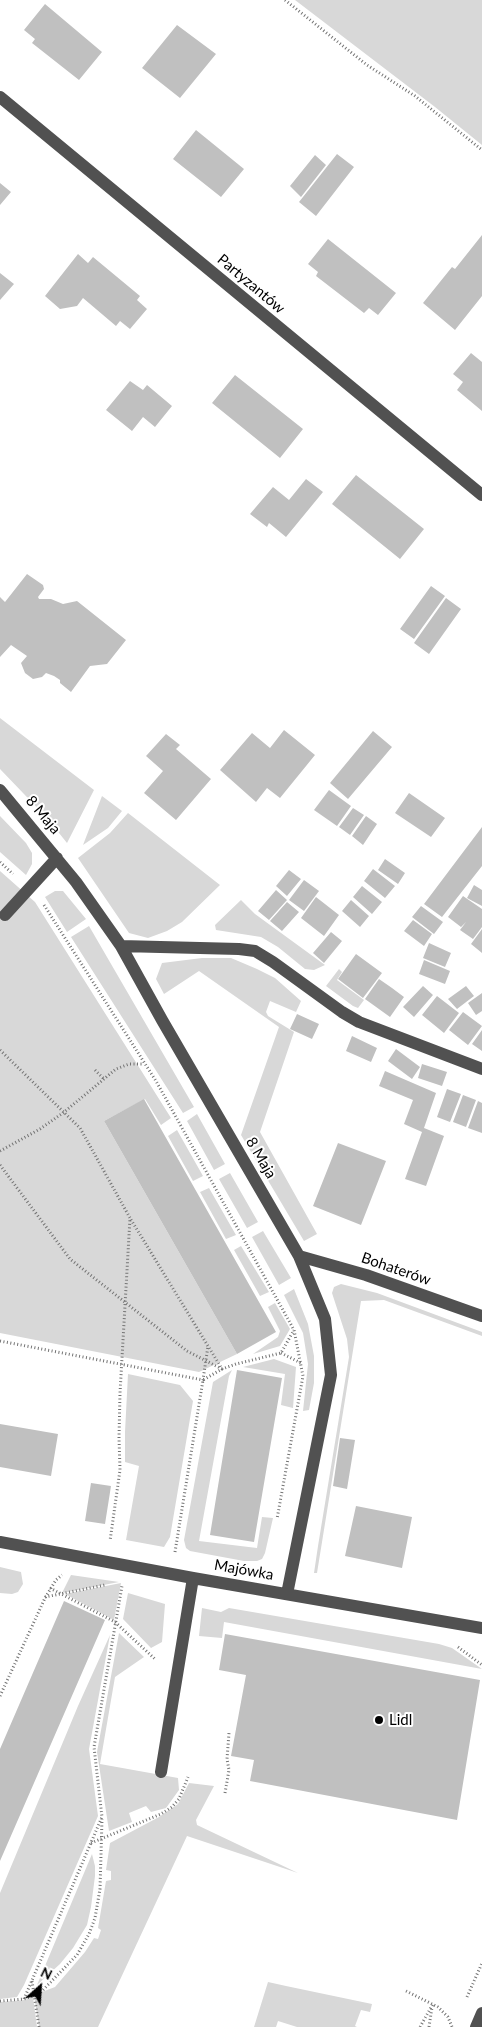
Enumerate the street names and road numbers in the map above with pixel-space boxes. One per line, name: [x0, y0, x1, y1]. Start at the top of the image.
street label: Partyzantów: [213, 250, 289, 318]
street label: 8 Maja: [22, 792, 64, 838]
street label: 8 Maja: [242, 1134, 280, 1182]
street label: Bohaterów: [359, 1249, 433, 1289]
street label: Majówka: [213, 1556, 275, 1584]

